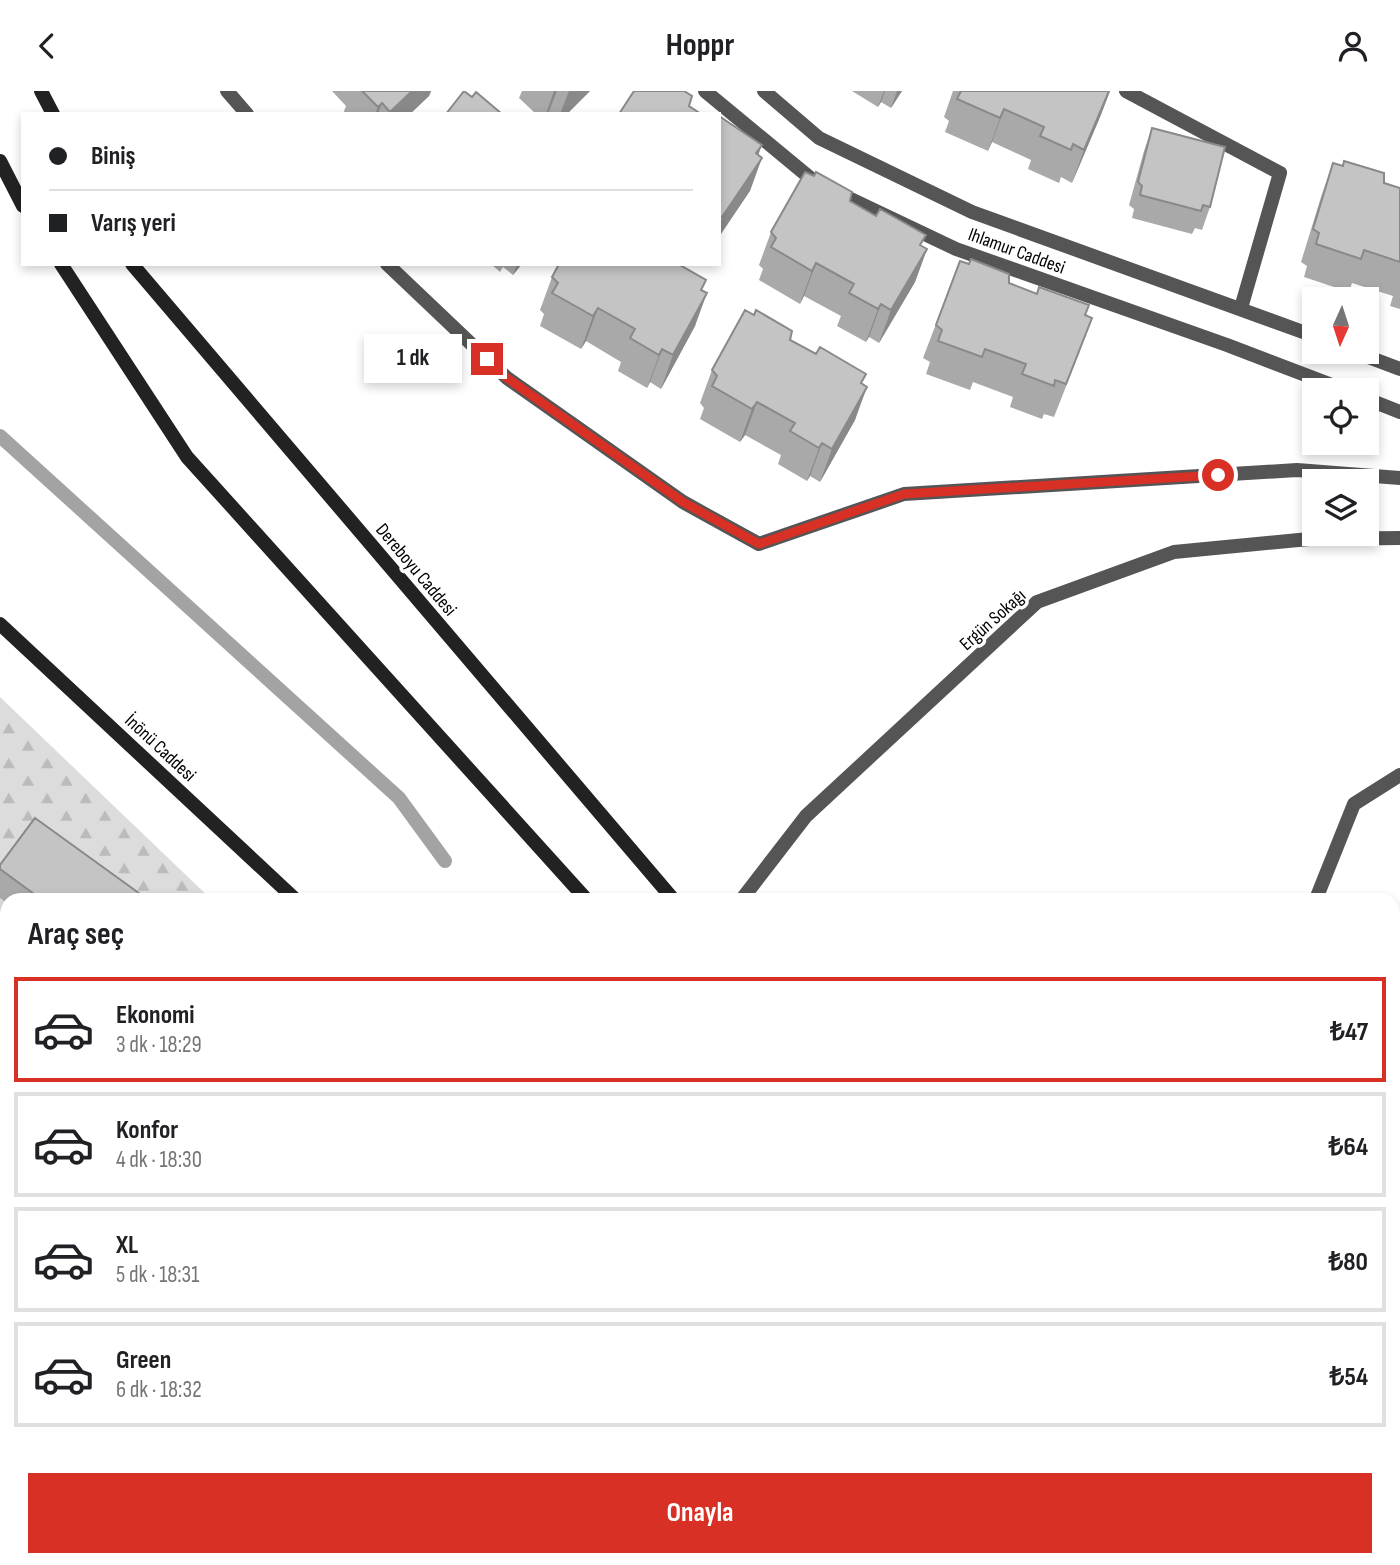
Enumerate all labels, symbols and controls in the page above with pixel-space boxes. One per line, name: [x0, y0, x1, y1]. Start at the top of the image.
text: Hoppr: [666, 26, 734, 65]
icon: back: [28, 27, 66, 65]
icon: person: [1334, 27, 1372, 65]
text: Biniş: [91, 141, 135, 172]
text: Varış yeri: [91, 208, 176, 239]
street label: Ihlamur Caddesi: [965, 223, 1068, 280]
north arrow: [1302, 287, 1379, 364]
map controls: [1302, 287, 1379, 546]
callout: 1 dk: [364, 335, 462, 383]
route end: [471, 343, 503, 375]
text: 1 dk: [397, 344, 429, 372]
button: locate: [1302, 378, 1379, 455]
route start: [1202, 459, 1234, 491]
button: layers: [1302, 469, 1379, 546]
street label: Dereboyu Caddesi: [370, 519, 461, 621]
street label: Ergün Sokağı: [955, 584, 1031, 656]
street label: İnönü Caddesi: [120, 709, 200, 787]
text: Araç seç: [28, 915, 124, 954]
icon: car: [32, 998, 95, 1061]
text: Ekonomi: [116, 1000, 195, 1031]
text: ₺47: [1330, 1017, 1368, 1048]
text: 3 dk · 18:29: [116, 1031, 202, 1059]
icon: car: [32, 1113, 95, 1176]
text: Konfor: [116, 1115, 178, 1146]
text: ₺64: [1329, 1132, 1368, 1163]
text: 4 dk · 18:30: [116, 1146, 202, 1174]
icon: car: [32, 1228, 95, 1291]
text: XL: [116, 1230, 138, 1261]
text: ₺80: [1328, 1247, 1368, 1278]
text: 5 dk · 18:31: [116, 1261, 199, 1289]
icon: car: [32, 1343, 95, 1406]
text: Green: [116, 1345, 171, 1376]
text: ₺54: [1330, 1362, 1368, 1393]
text: 6 dk · 18:32: [116, 1376, 202, 1404]
button: Onayla: [28, 1473, 1372, 1553]

